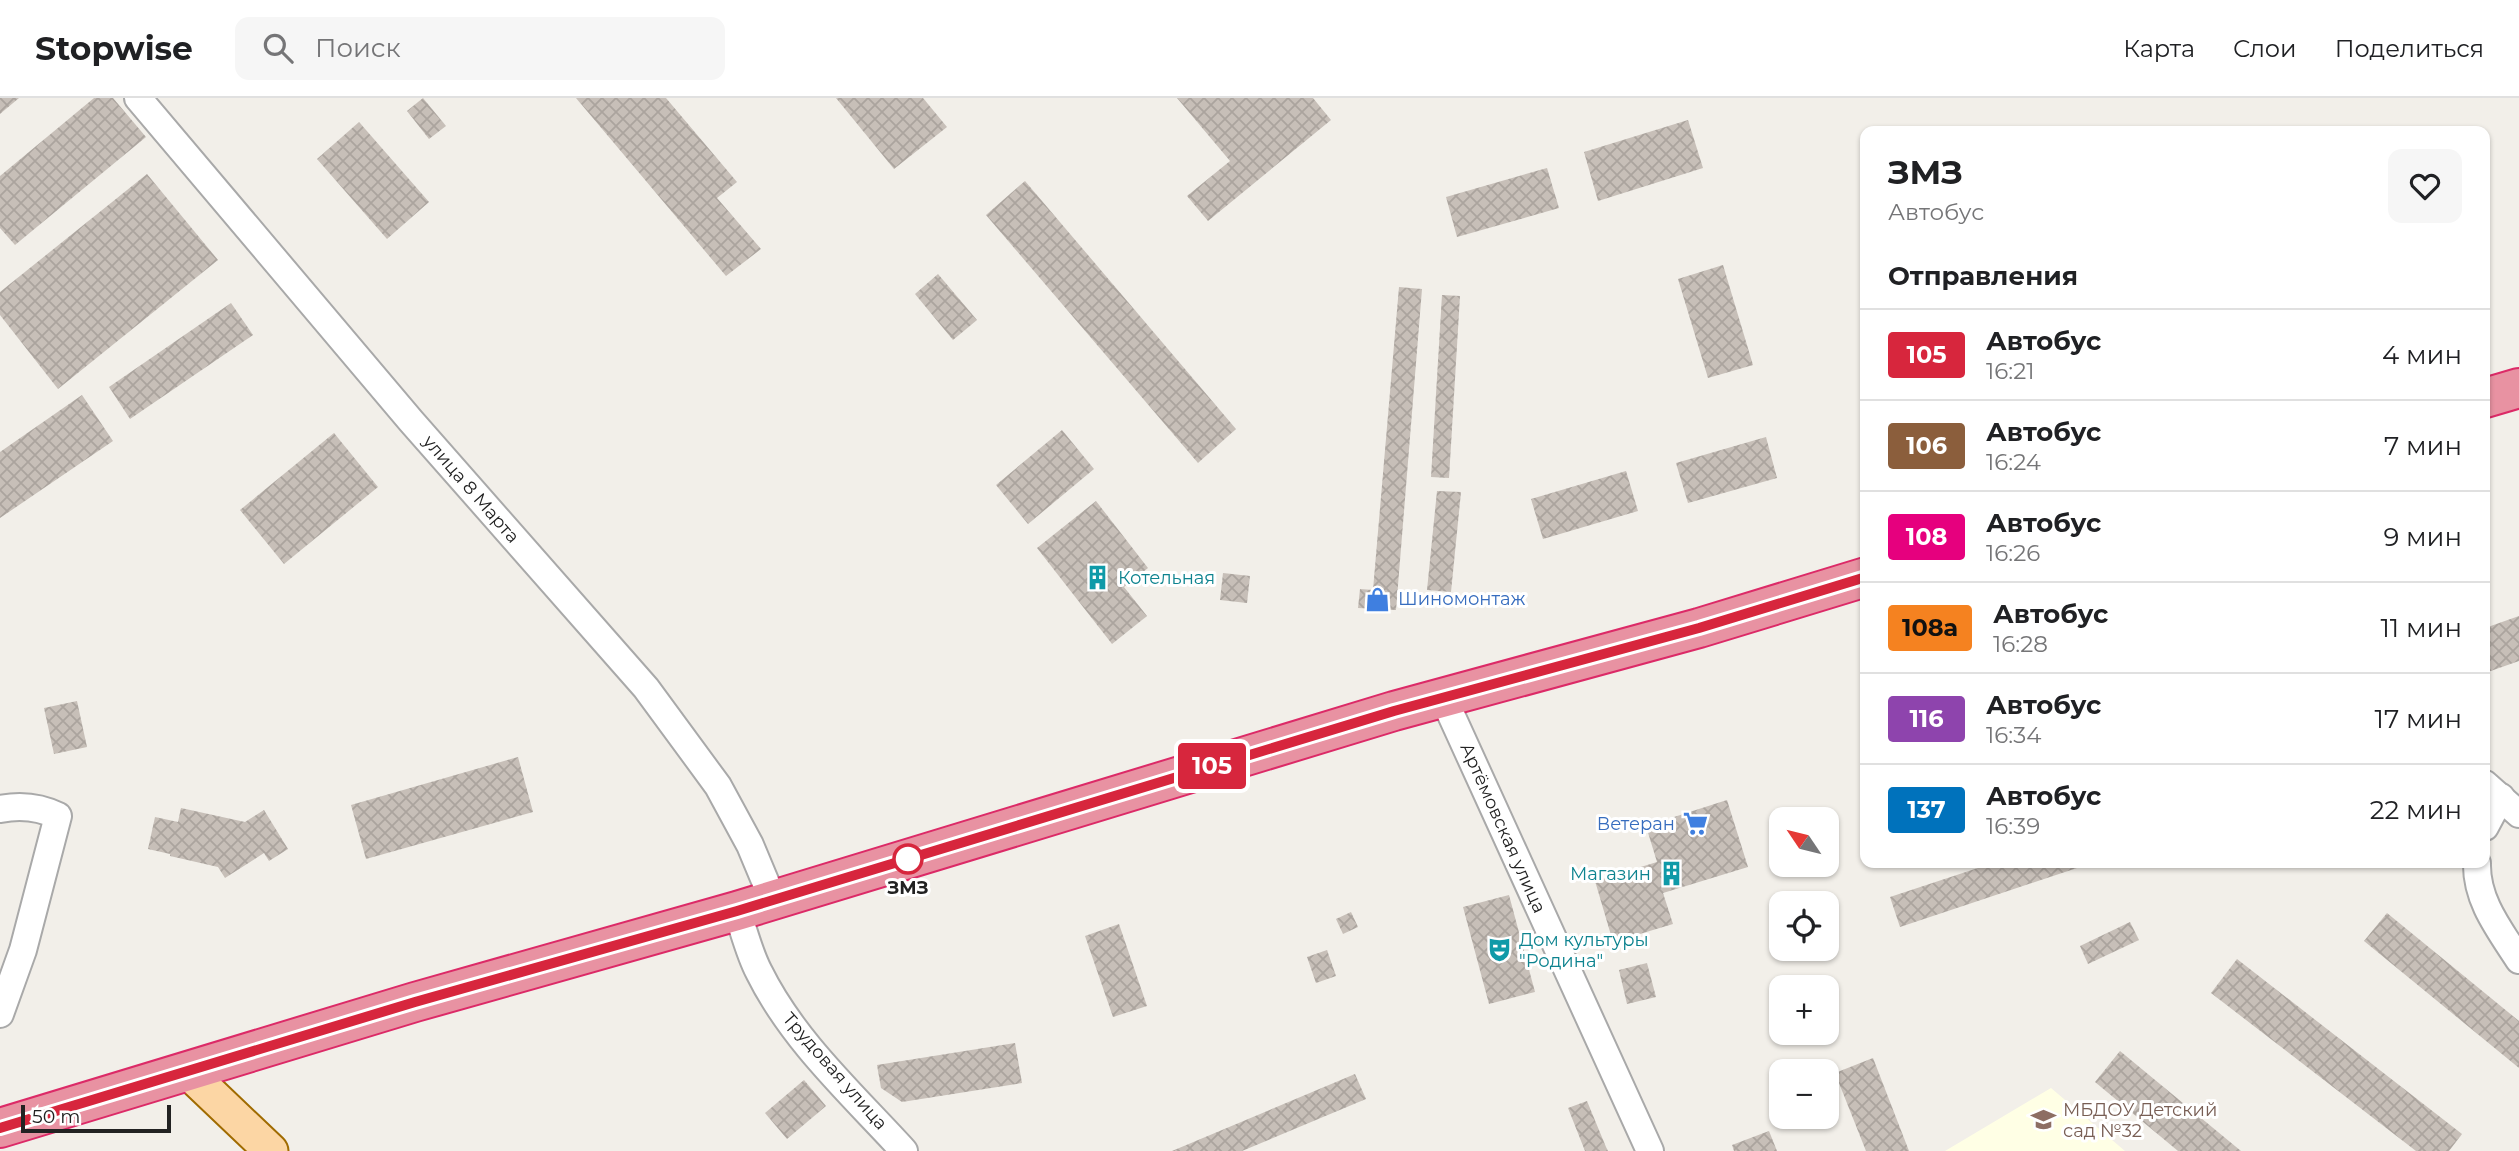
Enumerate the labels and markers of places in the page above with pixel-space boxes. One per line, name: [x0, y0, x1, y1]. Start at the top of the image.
building icon: Котельная: [1084, 564, 1112, 592]
place label: Котельная: [1118, 567, 1215, 589]
shop icon: Шиномонтаж: [1364, 585, 1392, 613]
place label: Шиномонтаж: [1398, 588, 1525, 610]
supermarket icon: Ветеран: [1681, 810, 1709, 838]
place label: Ветеран: [1597, 813, 1675, 835]
marker: ЗМЗ: [893, 844, 923, 874]
building icon: Магазин: [1657, 860, 1685, 888]
place label: Магазин: [1570, 863, 1651, 885]
place label: ЗМЗ: [887, 877, 928, 899]
place label: Дом культуры "Родина": [1519, 929, 1649, 972]
theatre icon: Дом культуры "Родина": [1485, 936, 1513, 964]
place label: МБДОУ Детский сад №32: [2063, 1099, 2217, 1142]
school or university icon: МБДОУ Детский сад №32: [2029, 1106, 2057, 1134]

